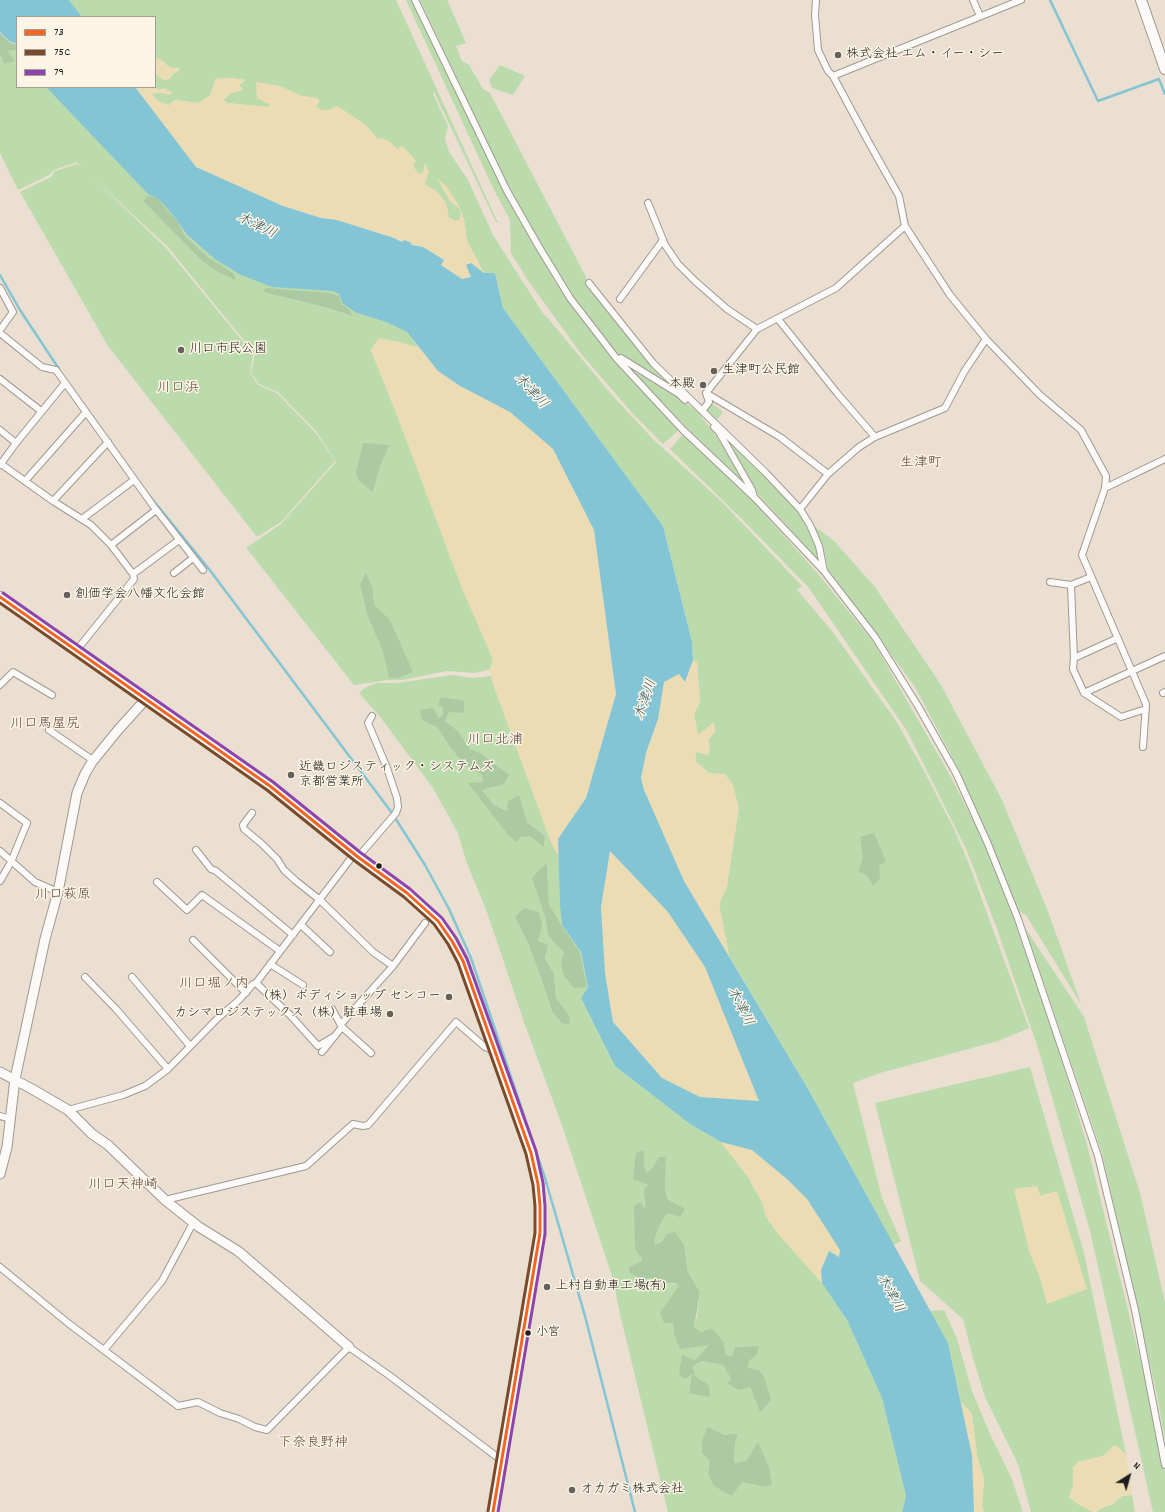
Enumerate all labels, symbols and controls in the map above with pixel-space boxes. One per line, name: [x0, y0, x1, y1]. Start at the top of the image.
legend: [16, 16, 156, 88]
text: 73: [54, 24, 64, 41]
text: 75C: [54, 44, 70, 61]
place label: 株式会社 エム・イー・シー: [846, 47, 1004, 63]
marker: 株式会社 エム・イー・シー: [833, 50, 843, 60]
text: 79: [54, 64, 64, 81]
water label: 木津川: [233, 210, 279, 244]
place label: 川口市民公園: [189, 342, 267, 358]
marker: 川口市民公園: [176, 345, 186, 355]
place label: 生津町公民館: [722, 363, 800, 379]
marker: 生津町公民館: [709, 366, 719, 376]
water label: 木津川: [510, 371, 550, 413]
place label: 本殿: [669, 377, 695, 393]
marker: 本殿: [698, 380, 708, 390]
district label: 川口浜: [157, 381, 199, 397]
district label: 生津町: [900, 456, 942, 472]
place label: 創価学会八幡文化会館: [75, 587, 205, 603]
marker: 創価学会八幡文化会館: [62, 590, 72, 600]
water label: 木津川: [633, 677, 661, 723]
district label: 川口馬屋尻: [10, 717, 80, 733]
district label: 川口北浦: [467, 733, 523, 749]
place label: 近畿ロジスティック・システムズ 京都営業所: [299, 760, 494, 791]
marker: 近畿ロジスティック・システムズ 京都営業所: [286, 770, 296, 780]
unlabelled marker: [374, 861, 384, 871]
district label: 川口萩原: [35, 888, 91, 904]
district label: 川口堀ノ内: [179, 977, 249, 993]
water label: 木津川: [722, 984, 756, 1030]
place label: （株）ボディショップ センコー: [256, 989, 441, 1005]
marker: （株）ボディショップ センコー: [444, 992, 454, 1002]
place label: カシマロジステックス（株）駐車場: [174, 1006, 382, 1022]
marker: カシマロジステックス（株）駐車場: [385, 1009, 395, 1019]
district label: 川口天神崎: [88, 1178, 158, 1194]
water label: 木津川: [871, 1272, 907, 1316]
place label: 上村自動車工場(有): [555, 1279, 665, 1295]
marker: 上村自動車工場(有): [542, 1282, 552, 1292]
place label: 小宮: [536, 1326, 560, 1340]
marker: 小宮: [523, 1328, 533, 1338]
district label: 下奈良野神: [278, 1436, 348, 1452]
north arrow: [1109, 1456, 1149, 1496]
text: N: [1129, 1458, 1143, 1474]
place label: オカガミ株式会社: [580, 1482, 684, 1498]
marker: オカガミ株式会社: [567, 1485, 577, 1495]

